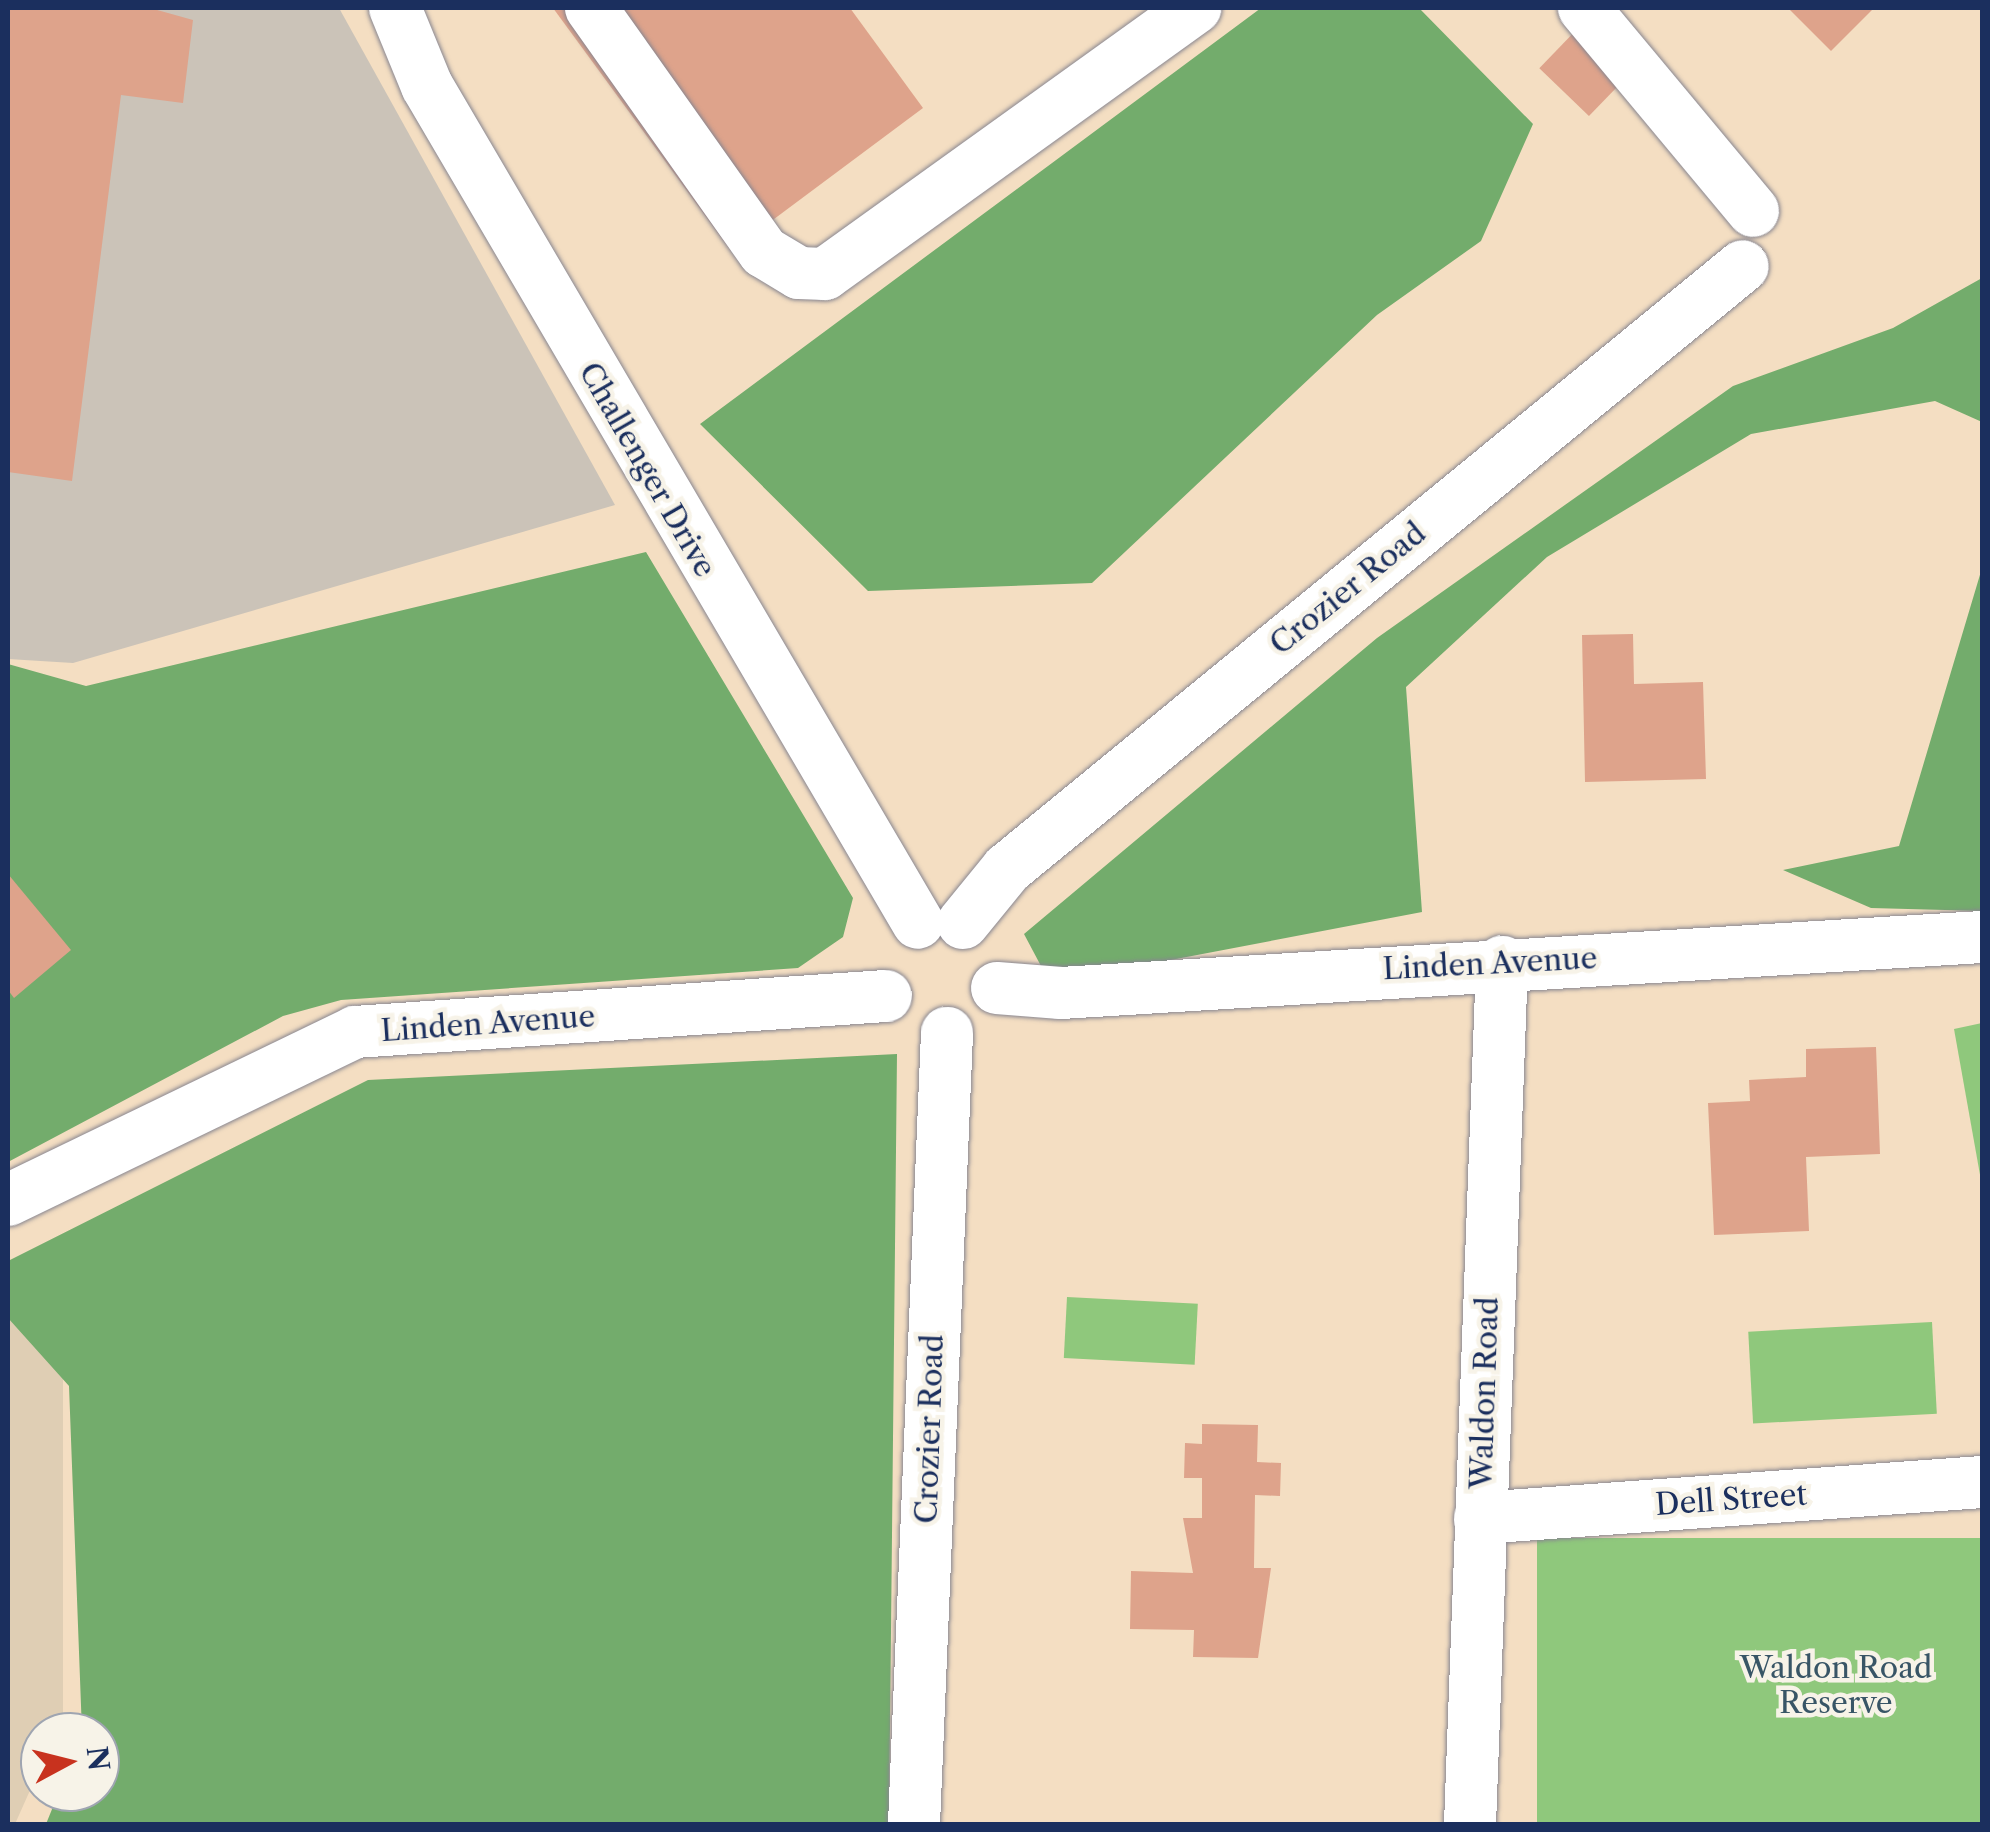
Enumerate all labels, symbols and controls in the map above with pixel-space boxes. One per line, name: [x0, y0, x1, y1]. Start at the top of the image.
street label: Challenger Drive: [571, 356, 723, 584]
street label: Crozier Road: [1263, 515, 1433, 663]
street label: Linden Avenue: [1381, 940, 1599, 988]
street label: Linden Avenue: [379, 999, 597, 1049]
street label: Waldon Road: [1464, 1296, 1506, 1490]
street label: Crozier Road: [909, 1333, 951, 1525]
street label: Dell Street: [1654, 1477, 1808, 1523]
park label: Waldon Road Reserve: [1740, 1650, 1932, 1720]
north arrow: [20, 1712, 120, 1812]
text: N: [79, 1744, 116, 1773]

